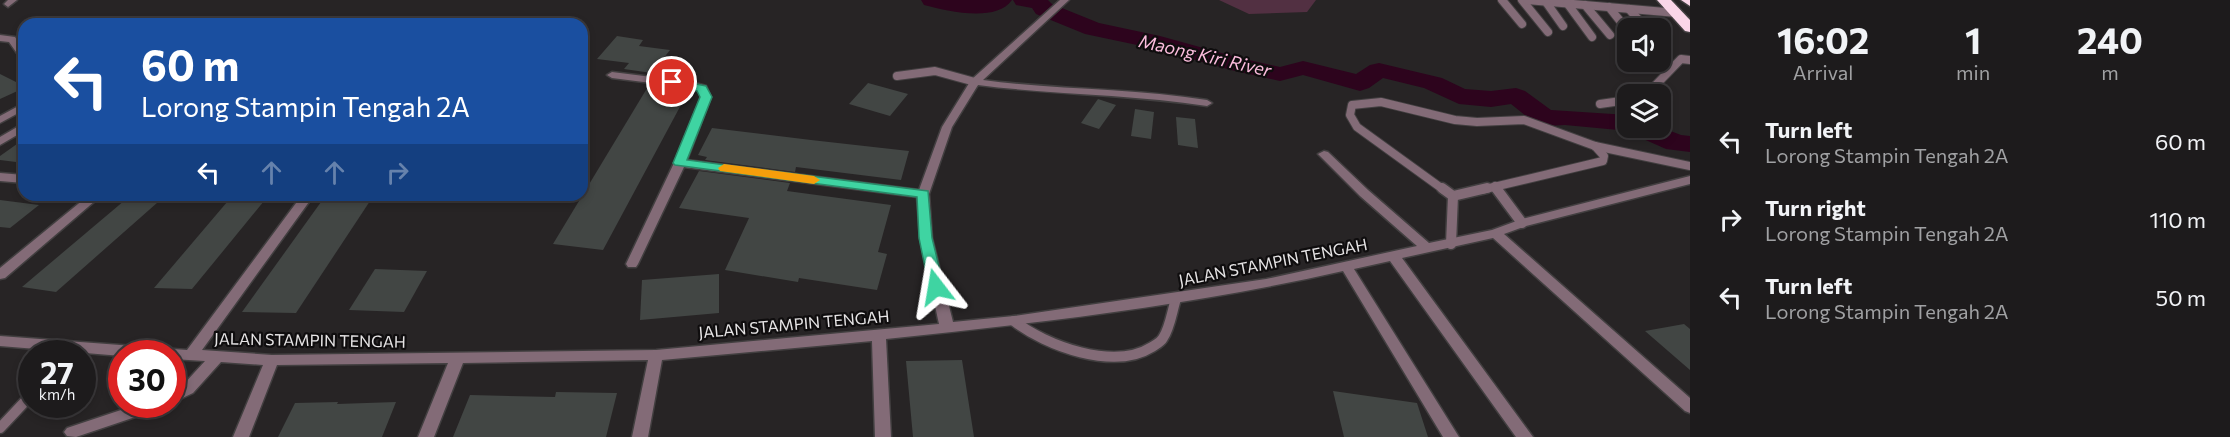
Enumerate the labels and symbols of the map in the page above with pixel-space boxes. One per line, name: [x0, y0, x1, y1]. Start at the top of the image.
water label: Maong Kiri River: [1137, 29, 1274, 81]
pin: [646, 56, 697, 107]
street label: JALAN STAMPIN TENGAH: [1177, 234, 1369, 289]
position arrow: [904, 255, 968, 319]
street label: JALAN STAMPIN TENGAH: [698, 306, 890, 341]
street label: JALAN STAMPIN TENGAH: [214, 328, 406, 351]
speed limit sign: 30: [108, 340, 186, 418]

